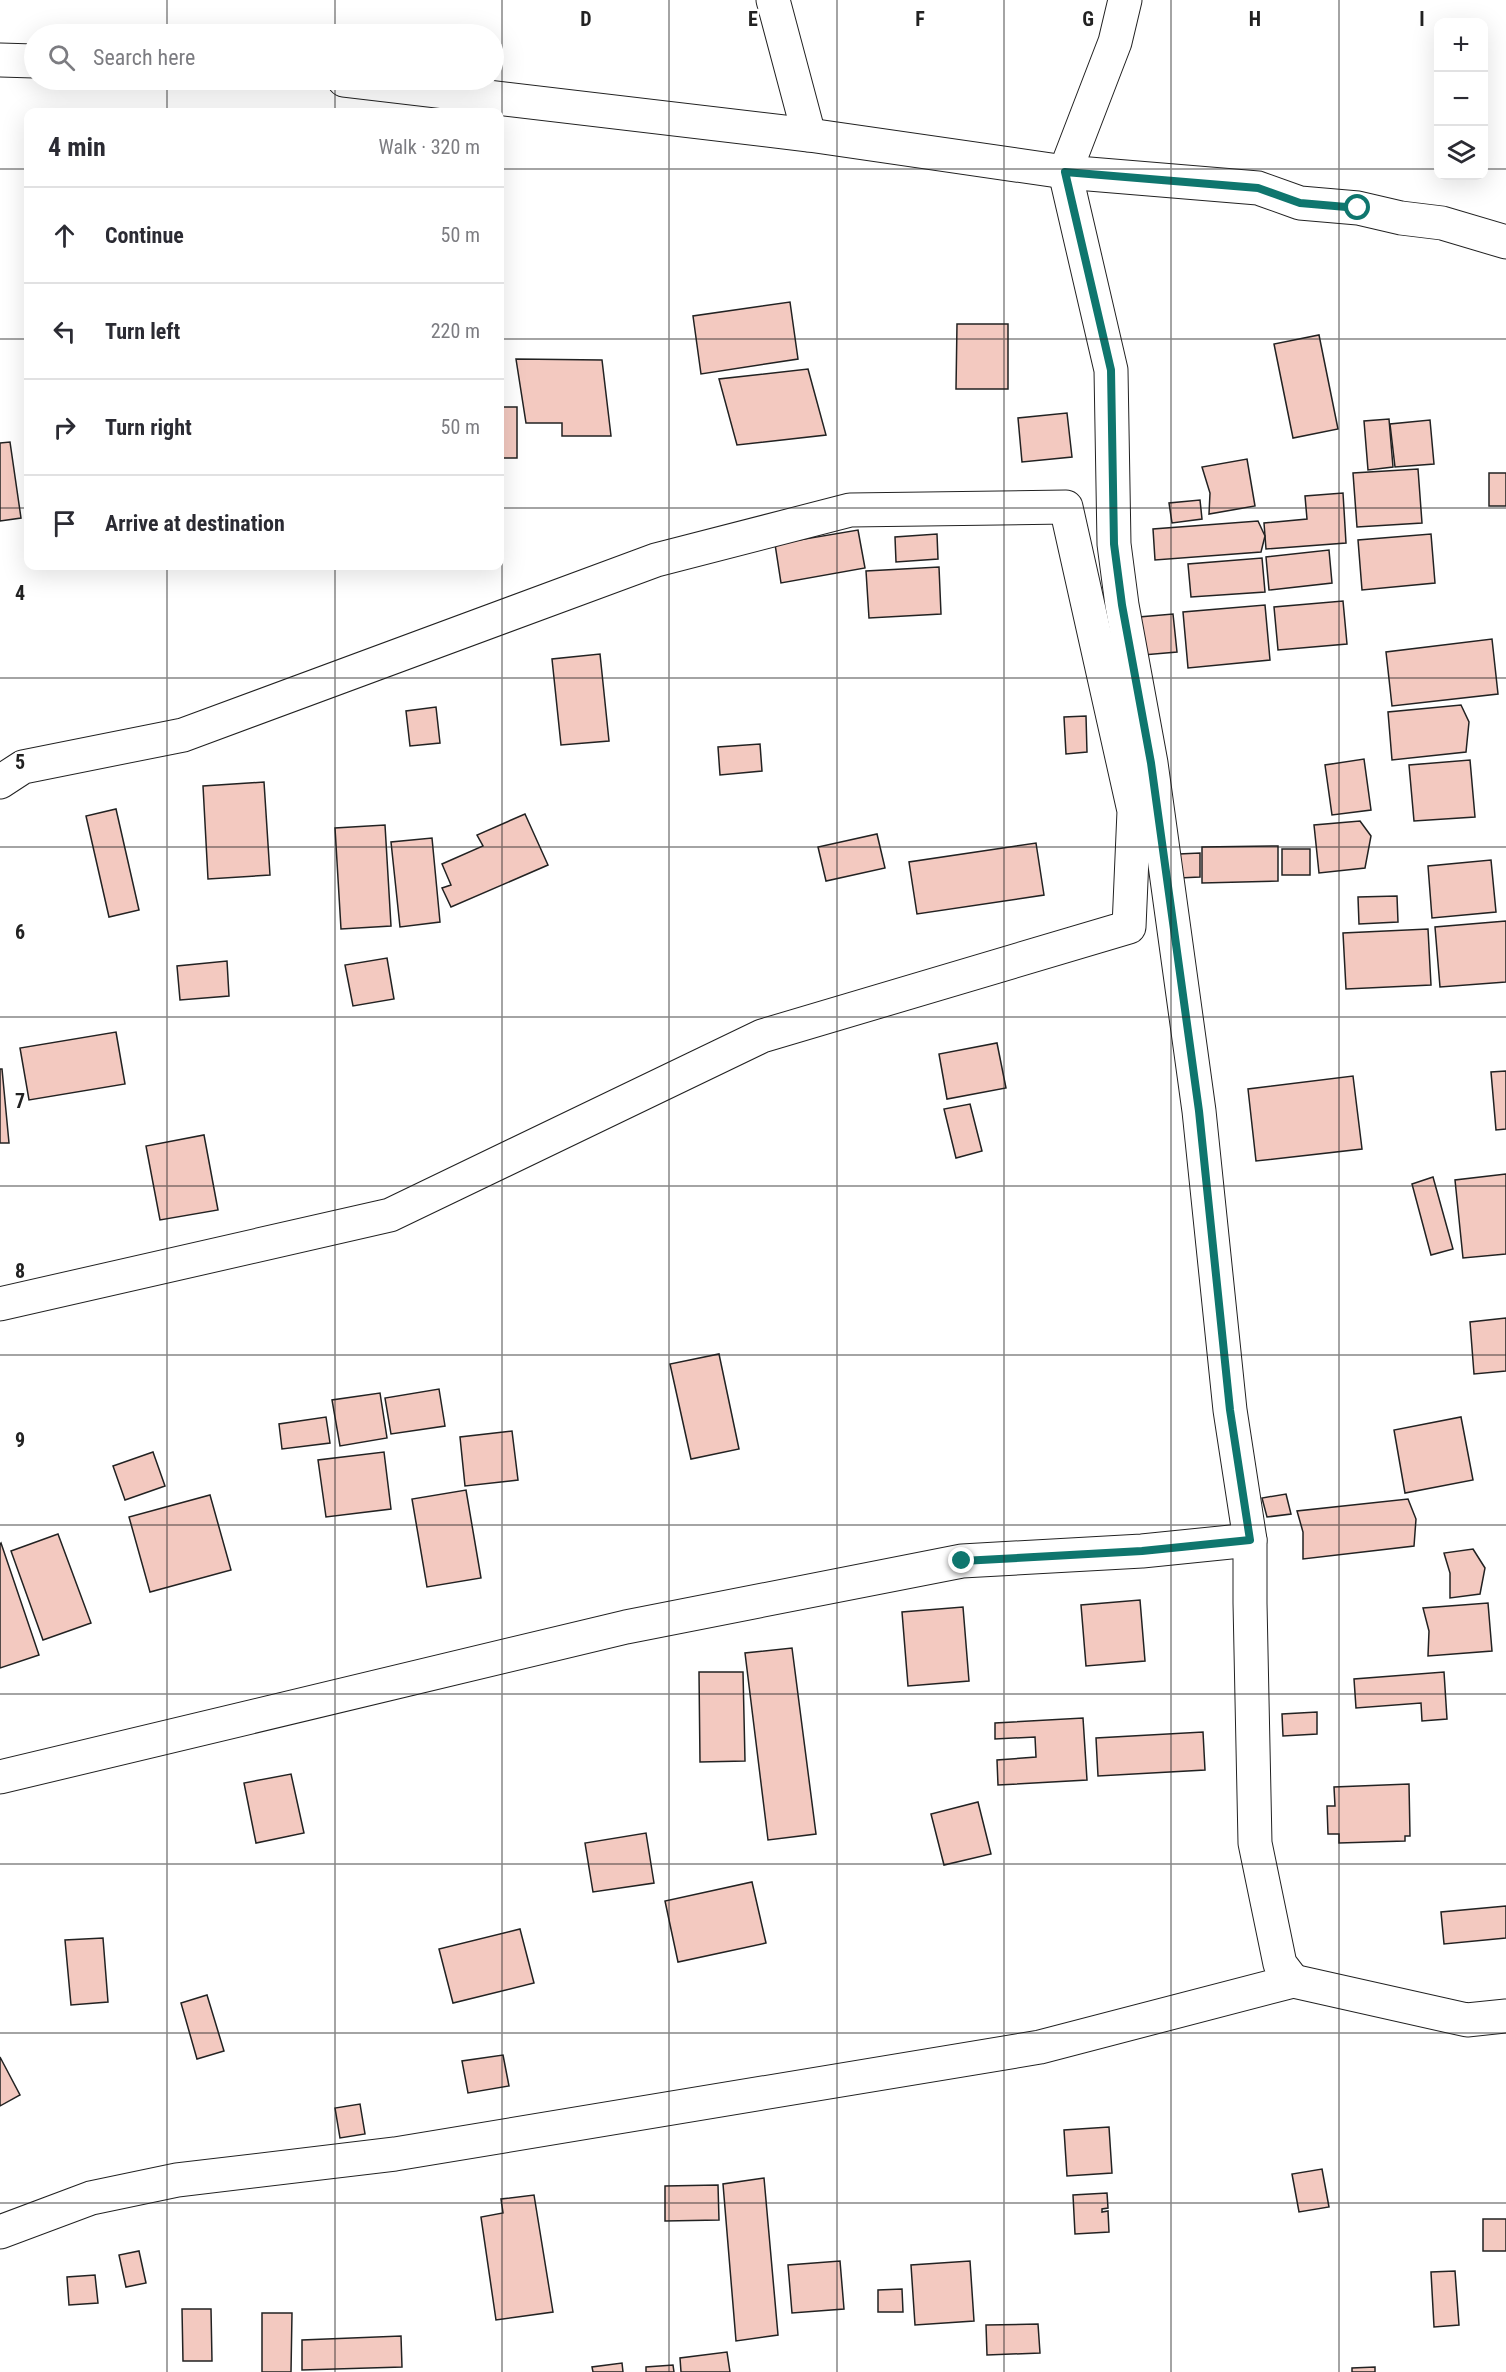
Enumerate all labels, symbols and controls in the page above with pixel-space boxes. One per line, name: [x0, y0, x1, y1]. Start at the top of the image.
text: D: [580, 7, 592, 31]
text: E: [748, 7, 758, 31]
text: F: [915, 7, 925, 31]
text: G: [1082, 7, 1094, 31]
text: H: [1249, 7, 1261, 31]
text: I: [1419, 7, 1425, 31]
map controls: [1434, 18, 1488, 180]
button: +: [1434, 18, 1488, 72]
search box: [24, 24, 504, 90]
icon: search: [45, 41, 78, 74]
text: Search here: [93, 45, 195, 70]
button: −: [1434, 72, 1488, 126]
button: layers: [1434, 126, 1488, 180]
text: 4 min: [48, 132, 106, 162]
text: Walk · 320 m: [379, 135, 480, 159]
route start: [1344, 194, 1370, 220]
icon: ahead: [48, 219, 81, 252]
text: Continue: [105, 223, 184, 248]
text: 50 m: [441, 223, 480, 247]
icon: left: [48, 315, 81, 348]
text: Turn left: [105, 319, 180, 344]
text: 220 m: [431, 319, 480, 343]
icon: right: [48, 411, 81, 444]
text: Turn right: [105, 415, 192, 440]
text: 50 m: [441, 415, 480, 439]
icon: arrive: [48, 507, 81, 540]
text: Arrive at destination: [105, 511, 285, 536]
text: 4: [15, 581, 25, 605]
text: 5: [15, 750, 25, 774]
text: 6: [15, 920, 25, 944]
text: 7: [15, 1089, 25, 1113]
text: 8: [15, 1259, 25, 1283]
text: 9: [15, 1428, 25, 1452]
route end: [948, 1547, 974, 1573]

